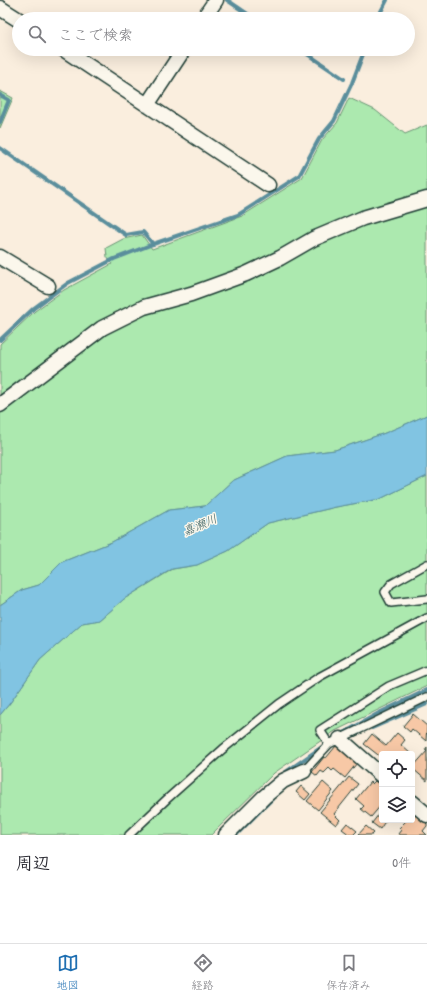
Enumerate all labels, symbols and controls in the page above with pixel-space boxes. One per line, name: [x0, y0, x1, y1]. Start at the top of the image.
search box: [12, 12, 415, 56]
icon: search: [26, 23, 48, 45]
text: ここで検索: [58, 24, 133, 45]
water label: 嘉瀬川: [180, 510, 220, 539]
map controls: [379, 751, 415, 823]
button: locate: [379, 751, 415, 787]
button: layers: [379, 787, 415, 823]
text: 周辺: [16, 851, 50, 874]
text: 0件: [392, 853, 411, 871]
tab: 地図: [57, 952, 79, 992]
tab: 経路: [192, 952, 214, 992]
tab: 保存済み: [327, 952, 371, 992]

